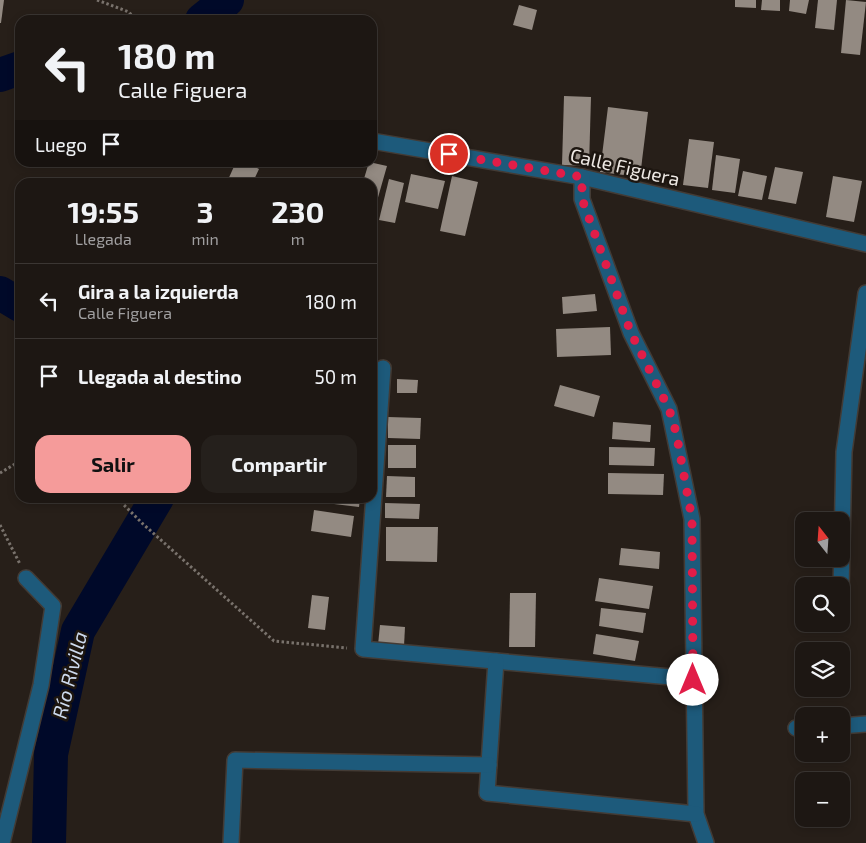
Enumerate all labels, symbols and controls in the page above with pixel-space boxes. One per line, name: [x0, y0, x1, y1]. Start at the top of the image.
text: 180 m: [118, 34, 215, 76]
icon: left: [35, 35, 100, 100]
text: Calle Figuera: [118, 76, 247, 102]
icon: arrive: [97, 130, 125, 158]
text: Luego: [35, 133, 87, 156]
pin: [428, 133, 470, 175]
icon: arrive: [435, 140, 463, 168]
street label: Calle Figuera: [568, 143, 682, 190]
text: 19:55: [67, 193, 139, 229]
text: 3: [197, 193, 214, 229]
text: 230: [271, 193, 325, 229]
text: Llegada: [75, 229, 132, 248]
text: min: [191, 229, 219, 248]
text: m: [291, 229, 305, 248]
text: Gira a la izquierda: [78, 280, 239, 303]
icon: left: [35, 287, 63, 315]
text: 180 m: [306, 290, 357, 313]
text: Calle Figuera: [78, 303, 172, 322]
icon: arrive: [35, 362, 63, 390]
text: Llegada al destino: [78, 365, 242, 388]
text: 50 m: [314, 365, 357, 388]
button: Salir: [35, 435, 191, 493]
button: Compartir: [201, 435, 357, 493]
north arrow: [795, 512, 850, 568]
map controls: [795, 512, 850, 827]
button: search: [795, 577, 850, 632]
water label: Río Rivilla: [47, 629, 91, 721]
button: layers: [795, 642, 850, 697]
position arrow: [666, 653, 718, 705]
button: +: [795, 707, 850, 762]
button: −: [795, 772, 850, 827]

